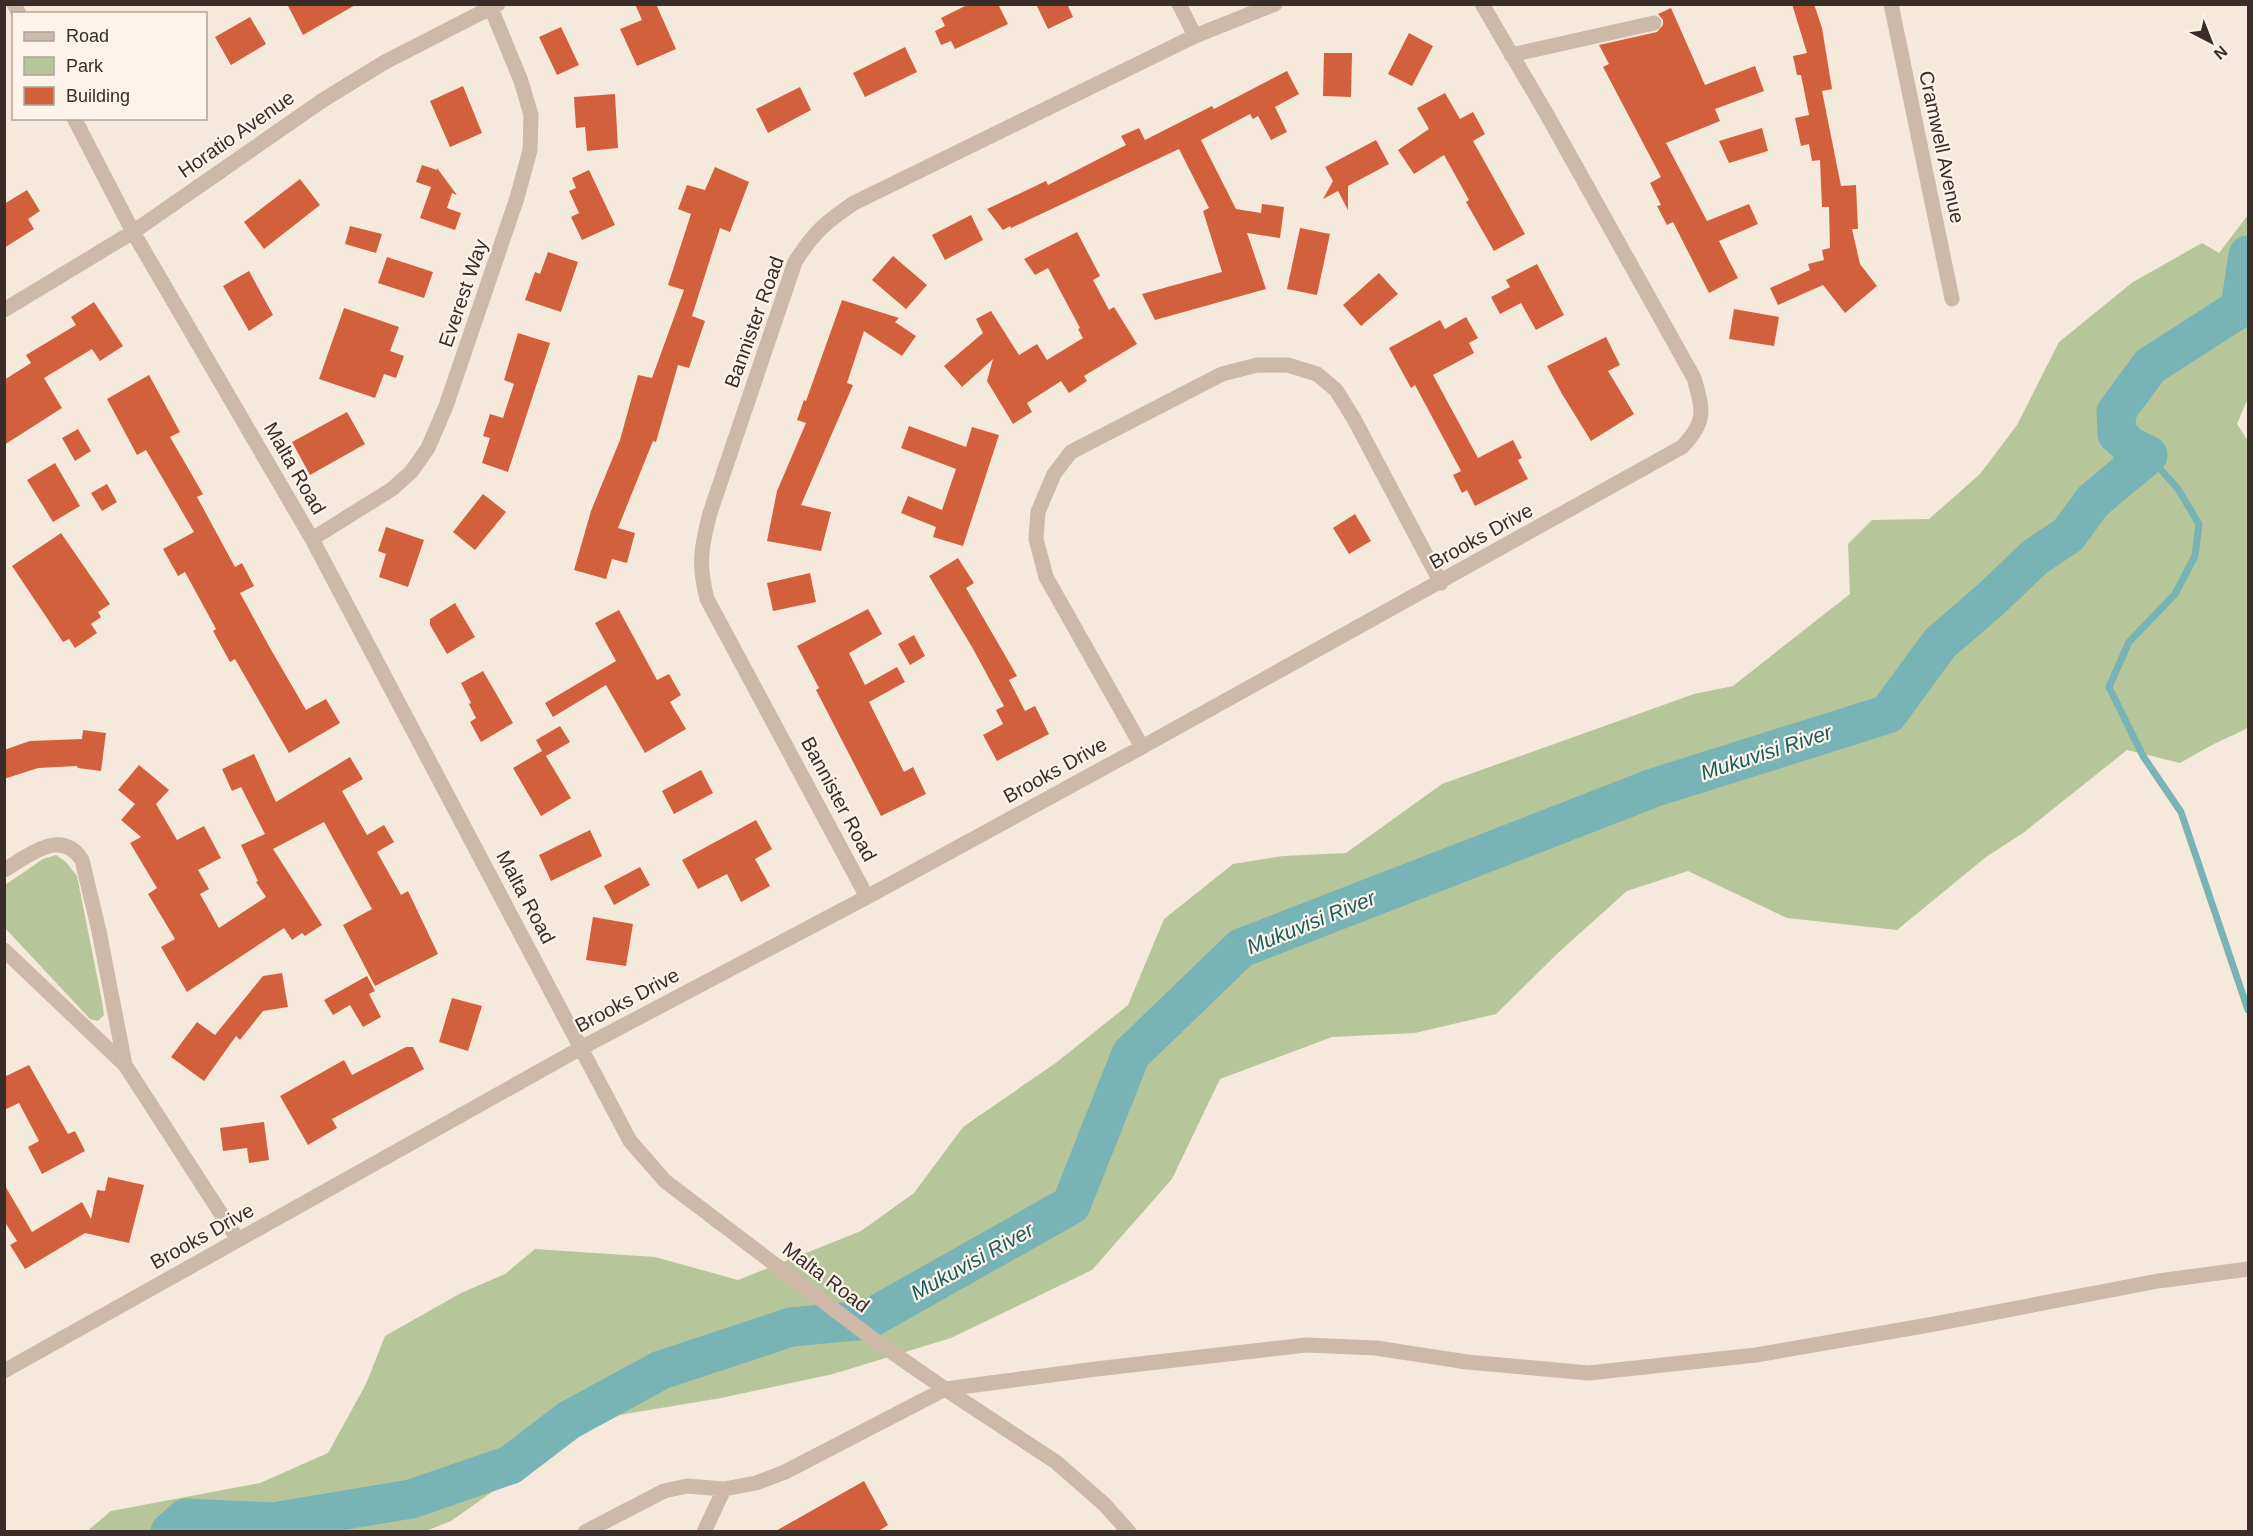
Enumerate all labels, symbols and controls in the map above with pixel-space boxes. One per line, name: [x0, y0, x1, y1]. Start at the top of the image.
legend: [12, 12, 207, 120]
north arrow: [2181, 12, 2241, 72]
text: Road: [66, 26, 109, 46]
text: N: [2211, 43, 2231, 63]
text: Park: [66, 56, 104, 76]
street label: Cramwell Avenue: [1915, 69, 1969, 225]
text: Building: [66, 86, 130, 106]
street label: Horatio Avenue: [174, 86, 298, 182]
street label: Everest Way: [434, 236, 492, 350]
street label: Bannister Road: [720, 253, 788, 391]
street label: Malta Road: [260, 418, 330, 518]
street label: Brooks Drive: [1426, 499, 1536, 573]
water label: Mukuvisi River: [1698, 720, 1835, 784]
street label: Bannister Road: [797, 733, 881, 865]
street label: Brooks Drive: [1000, 733, 1110, 807]
street label: Malta Road: [492, 847, 560, 947]
water label: Mukuvisi River: [1243, 885, 1380, 958]
street label: Brooks Drive: [571, 963, 683, 1037]
street label: Brooks Drive: [147, 1199, 257, 1273]
water label: Mukuvisi River: [907, 1217, 1038, 1304]
street label: Malta Road: [779, 1237, 873, 1317]

